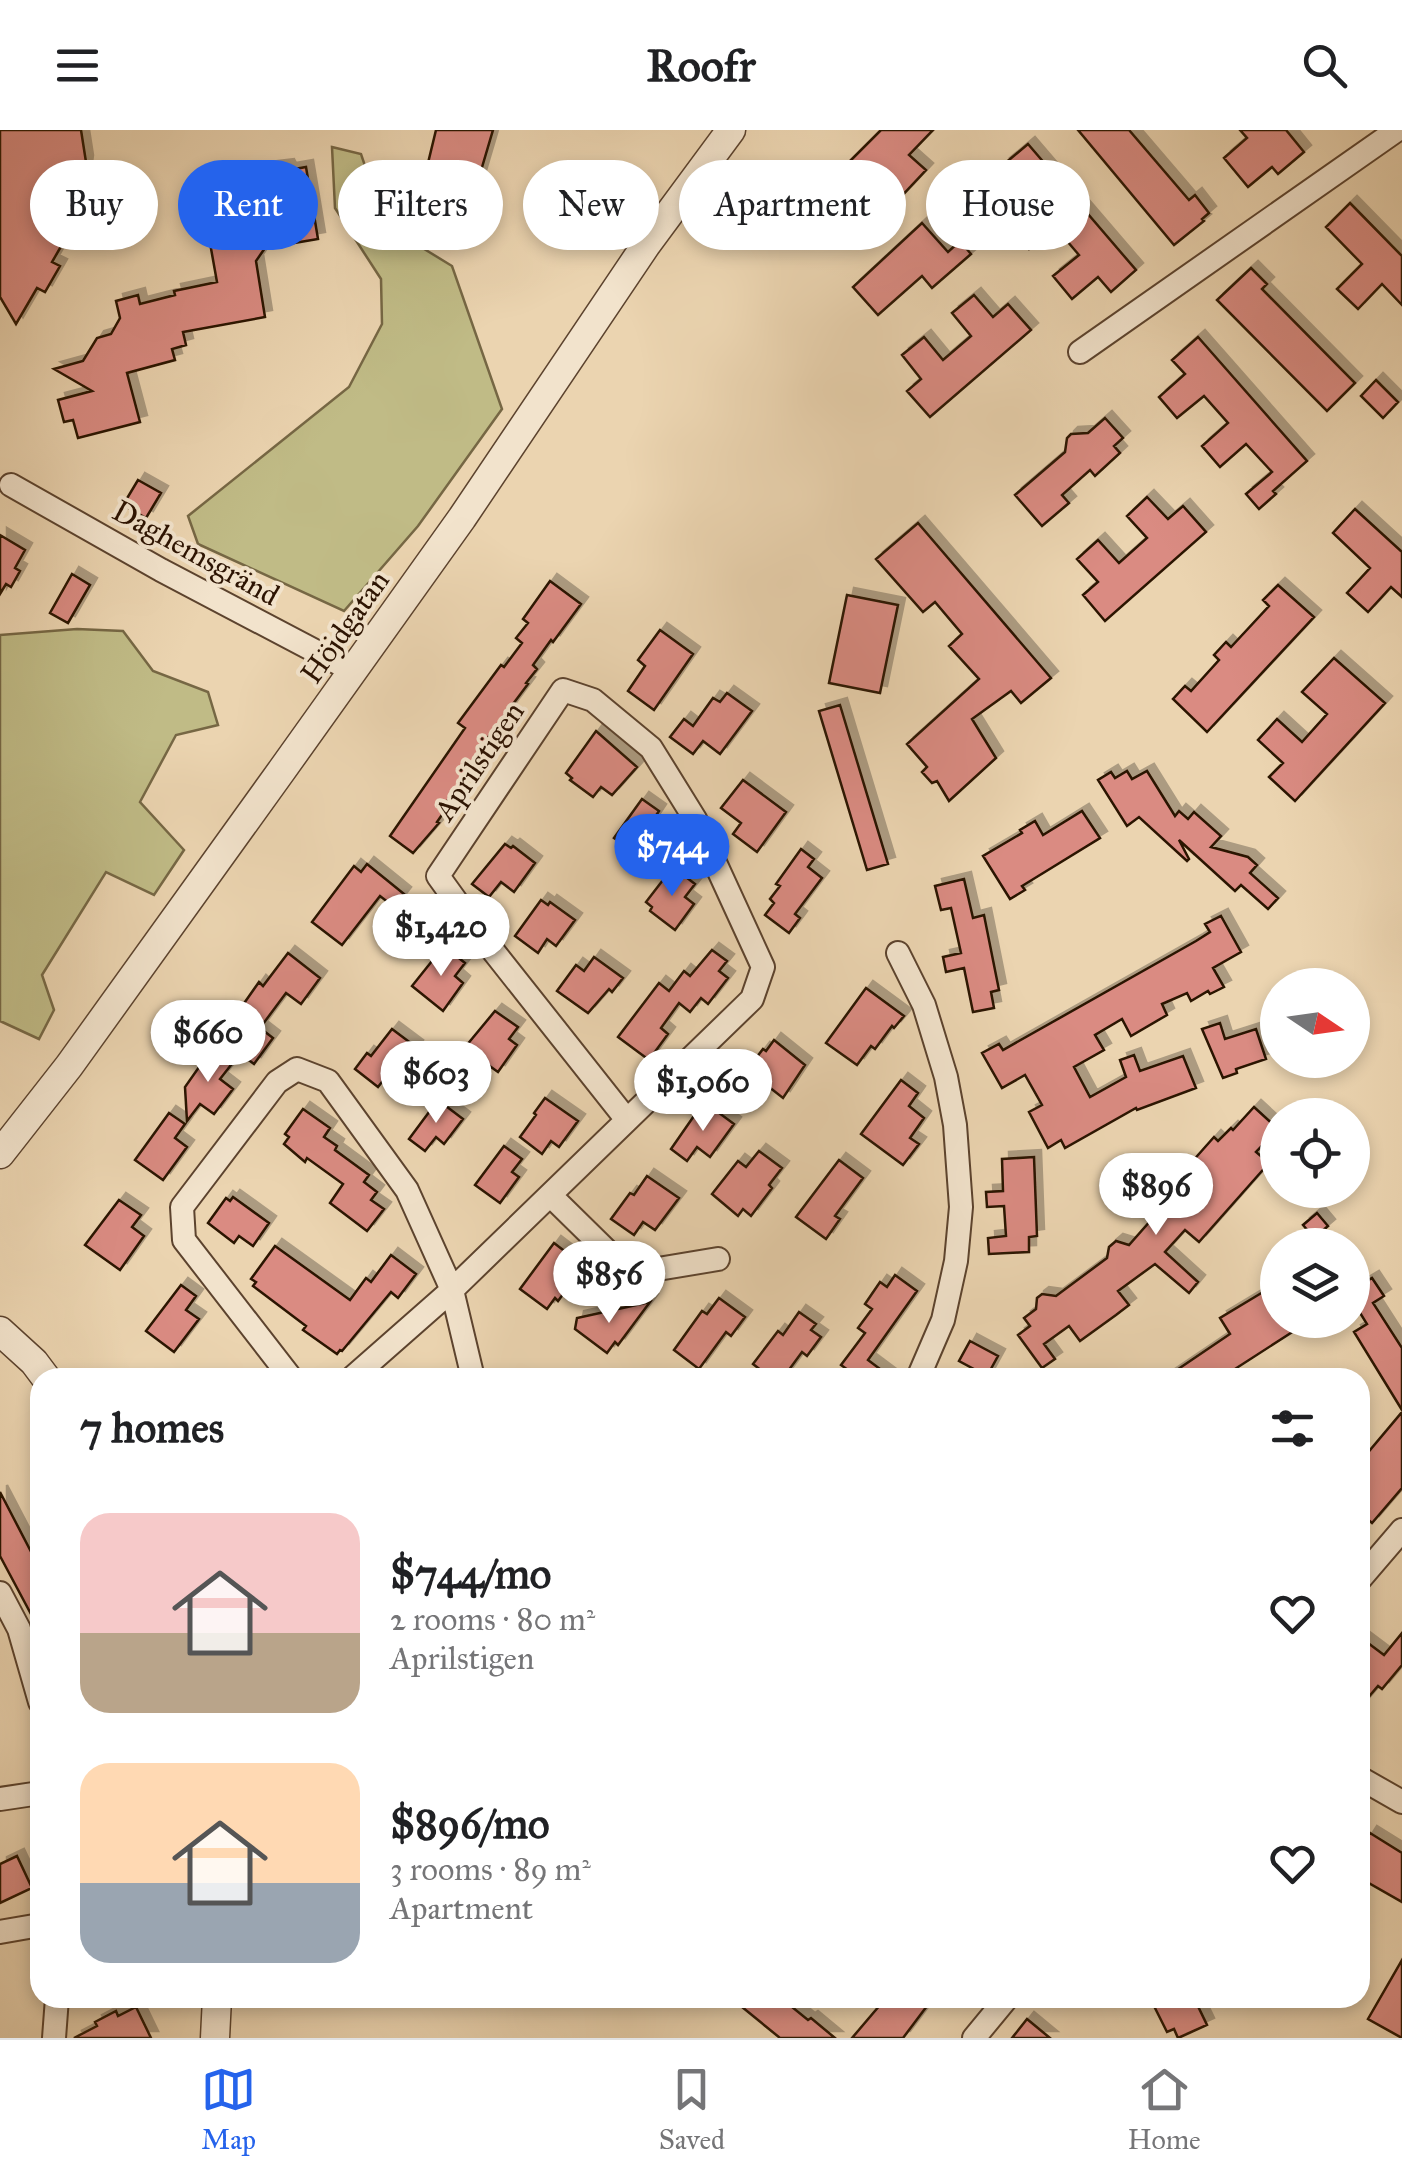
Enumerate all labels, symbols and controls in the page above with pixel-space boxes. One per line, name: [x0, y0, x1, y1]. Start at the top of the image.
icon: menu: [50, 38, 105, 93]
text: Roofr: [646, 38, 756, 93]
icon: search: [1297, 38, 1352, 93]
chip: Buy: [30, 160, 158, 250]
chip: Rent: [178, 160, 318, 250]
chip: Filters: [338, 160, 503, 250]
chip: New: [523, 160, 659, 250]
chip: Apartment: [679, 160, 906, 250]
chip: House: [926, 160, 1090, 250]
street label: Daghemsgränd: [106, 492, 286, 614]
street label: Höjdgatan: [293, 564, 397, 690]
street label: Aprilstigen: [425, 695, 532, 829]
pin: $744: [613, 814, 731, 899]
text: $744: [636, 827, 708, 866]
pin: $1,420: [360, 894, 522, 979]
text: $1,420: [395, 907, 487, 946]
north arrow: [1260, 968, 1370, 1078]
map controls: [1260, 968, 1370, 1338]
pin: $660: [149, 1000, 267, 1085]
text: $660: [173, 1013, 243, 1052]
pin: $603: [377, 1041, 495, 1126]
pin: $1,060: [622, 1049, 784, 1134]
text: $603: [402, 1054, 470, 1093]
text: $1,060: [656, 1062, 750, 1101]
button: locate: [1260, 1098, 1370, 1208]
pin: $896: [1097, 1153, 1215, 1238]
text: $896: [1121, 1166, 1191, 1205]
button: layers: [1260, 1228, 1370, 1338]
pin: $856: [550, 1241, 668, 1326]
text: $856: [575, 1254, 643, 1293]
icon: filters: [1265, 1401, 1320, 1456]
text: 7 homes: [80, 1402, 224, 1454]
text: $744/mo: [390, 1548, 551, 1600]
icon: home: [160, 1553, 280, 1673]
icon: heart: [1265, 1586, 1320, 1641]
text: 2 rooms · 80 m²: [390, 1600, 595, 1639]
text: Aprilstigen: [390, 1639, 534, 1678]
text: $896/mo: [390, 1798, 550, 1850]
icon: home: [160, 1803, 280, 1923]
icon: heart: [1265, 1836, 1320, 1891]
text: 3 rooms · 89 m²: [390, 1850, 591, 1889]
text: Apartment: [390, 1889, 533, 1928]
tab: Map: [201, 2062, 256, 2157]
tab: Saved: [659, 2062, 725, 2157]
tab: Home: [1128, 2062, 1201, 2157]

